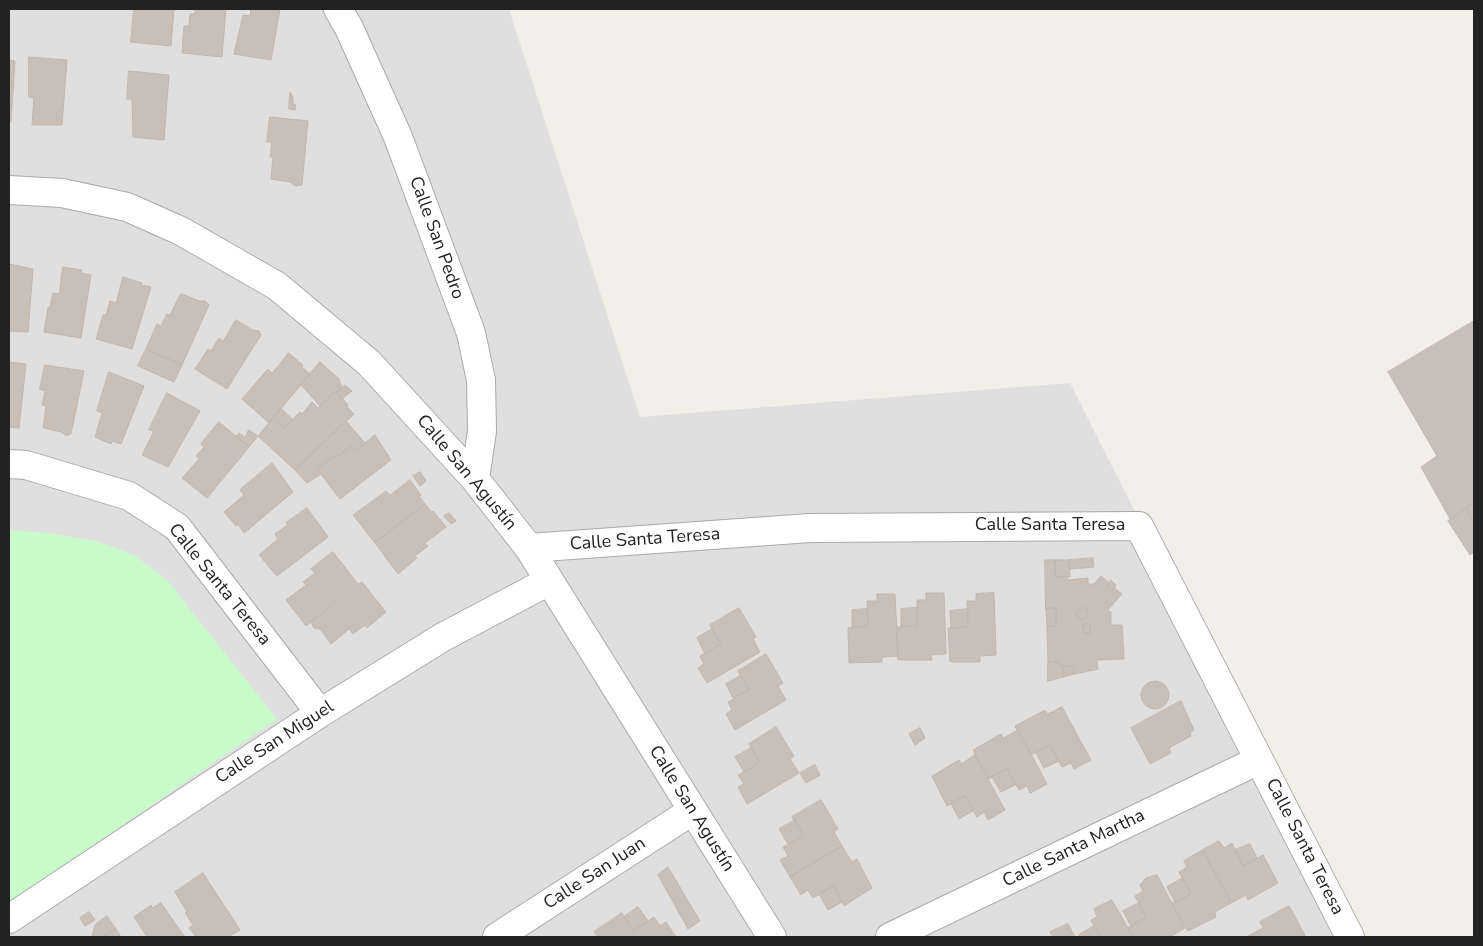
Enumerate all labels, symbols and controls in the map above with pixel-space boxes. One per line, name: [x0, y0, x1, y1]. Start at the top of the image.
street label: Calle San Pedro: [404, 174, 468, 302]
street label: Calle San Agustín: [411, 411, 521, 535]
street label: Calle Santa Teresa: [975, 515, 1125, 537]
street label: Calle Santa Teresa: [163, 520, 275, 650]
street label: Calle Santa Teresa: [569, 524, 721, 556]
street label: Calle San Miguel: [212, 697, 338, 789]
street label: Calle San Agustín: [644, 742, 738, 876]
street label: Calle Santa Teresa: [1260, 775, 1348, 919]
street label: Calle Santa Martha: [999, 805, 1149, 893]
street label: Calle San Juan: [540, 833, 650, 915]

